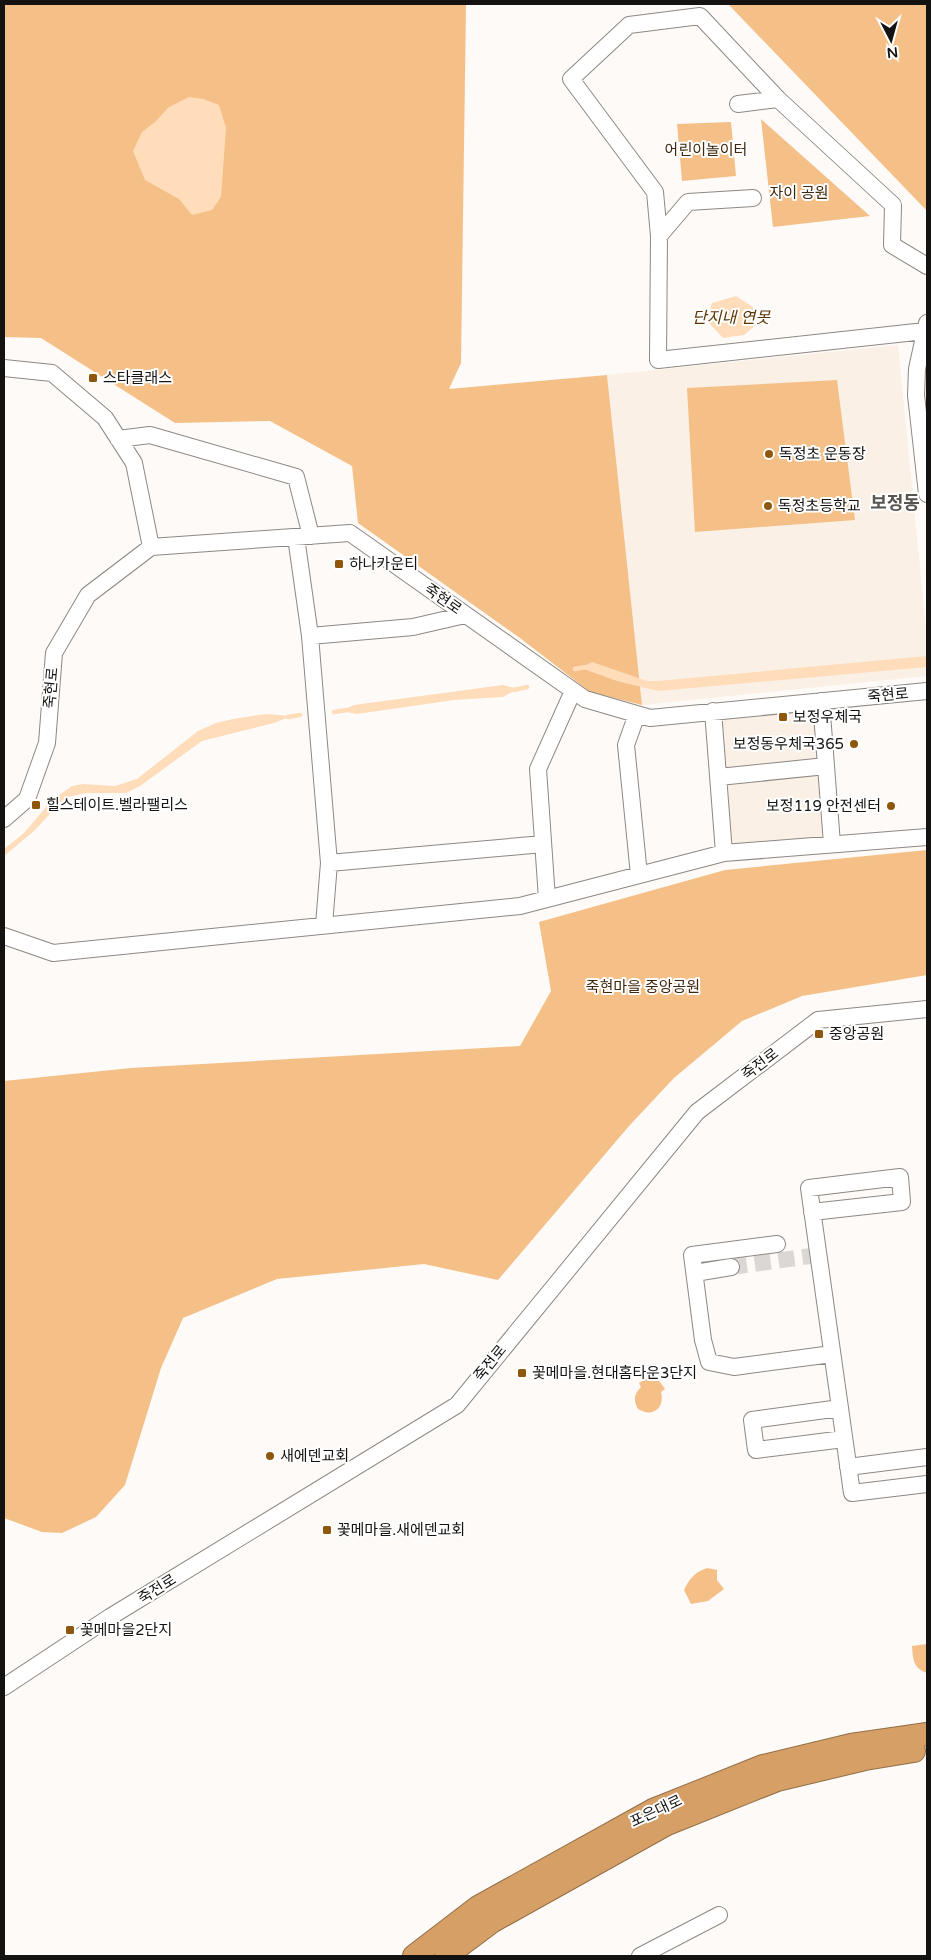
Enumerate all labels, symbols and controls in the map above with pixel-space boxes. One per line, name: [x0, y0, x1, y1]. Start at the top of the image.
north arrow: [866, 15, 916, 65]
text: N: [886, 43, 899, 61]
park label: 어린이놀이터: [665, 141, 747, 159]
park label: 자이 공원: [769, 184, 829, 202]
water label: 단지내 연못: [692, 308, 771, 328]
place label: 스타클래스: [103, 369, 172, 387]
marker: 스타클래스: [87, 372, 99, 384]
place label: 독정초 운동장: [779, 445, 866, 463]
marker: 독정초 운동장: [763, 448, 775, 460]
district label: 보정동: [870, 492, 920, 514]
place label: 독정초등학교: [778, 497, 861, 515]
marker: 독정초등학교: [762, 500, 774, 512]
place label: 하나카운티: [349, 555, 418, 573]
marker: 하나카운티: [333, 558, 345, 570]
street label: 죽현로: [421, 580, 465, 618]
street label: 죽현로: [40, 667, 62, 709]
street label: 죽현로: [867, 684, 909, 706]
place label: 보정우체국: [793, 708, 862, 726]
marker: 보정우체국: [777, 711, 789, 723]
place label: 보정동우체국365: [733, 735, 844, 753]
marker: 보정동우체국365: [848, 738, 860, 750]
place label: 힐스테이트.벨라팰리스: [46, 796, 188, 814]
place label: 보정119 안전센터: [766, 797, 881, 815]
marker: 힐스테이트.벨라팰리스: [30, 799, 42, 811]
marker: 보정119 안전센터: [885, 800, 897, 812]
park label: 죽현마을 중앙공원: [586, 978, 700, 996]
place label: 중앙공원: [829, 1025, 884, 1043]
marker: 중앙공원: [813, 1028, 825, 1040]
street label: 죽전로: [738, 1044, 782, 1084]
street label: 죽전로: [470, 1341, 510, 1385]
place label: 꽃메마을.현대홈타운3단지: [532, 1364, 697, 1382]
marker: 꽃메마을.현대홈타운3단지: [516, 1367, 528, 1379]
place label: 새에덴교회: [280, 1447, 349, 1465]
marker: 새에덴교회: [264, 1450, 276, 1462]
place label: 꽃메마을.새에덴교회: [337, 1521, 465, 1539]
marker: 꽃메마을.새에덴교회: [321, 1524, 333, 1536]
street label: 죽전로: [135, 1570, 179, 1608]
place label: 꽃메마을2단지: [80, 1621, 172, 1639]
marker: 꽃메마을2단지: [64, 1624, 76, 1636]
street label: 포은대로: [627, 1791, 685, 1831]

